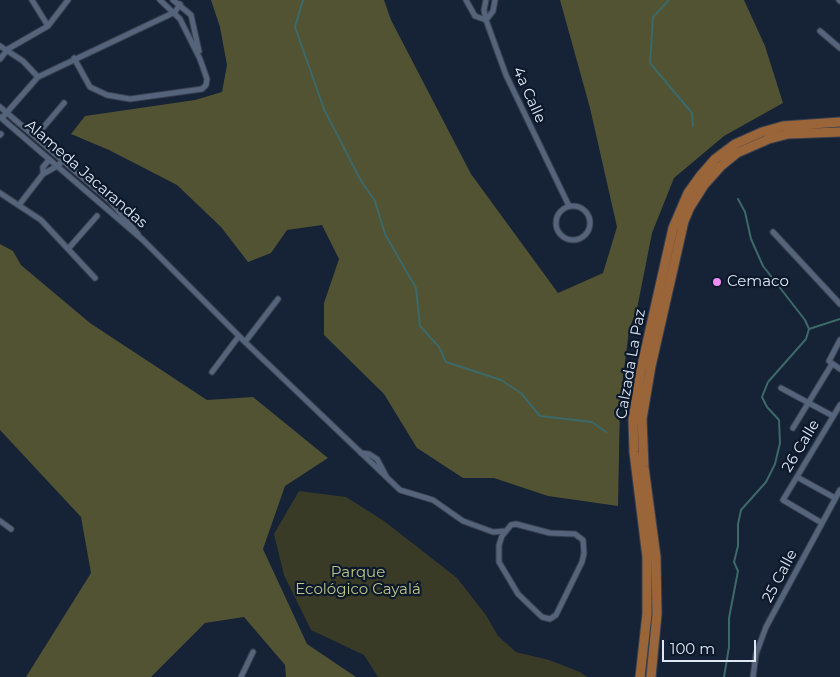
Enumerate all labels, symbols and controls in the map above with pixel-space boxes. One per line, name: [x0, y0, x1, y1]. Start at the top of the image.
street label: 4a Calle: [509, 64, 549, 126]
street label: Alameda Jacarandas: [21, 116, 151, 232]
place label: Cemaco: [727, 273, 789, 291]
marker: Cemaco: [711, 276, 723, 288]
street label: Calzada La Paz: [612, 308, 650, 420]
street label: 26 Calle: [778, 416, 824, 476]
street label: 25 Calle: [759, 546, 801, 606]
park label: Parque Ecológico Cayalá: [295, 564, 421, 599]
scale bar: [665, 630, 759, 662]
text: 100 m: [670, 639, 715, 658]

